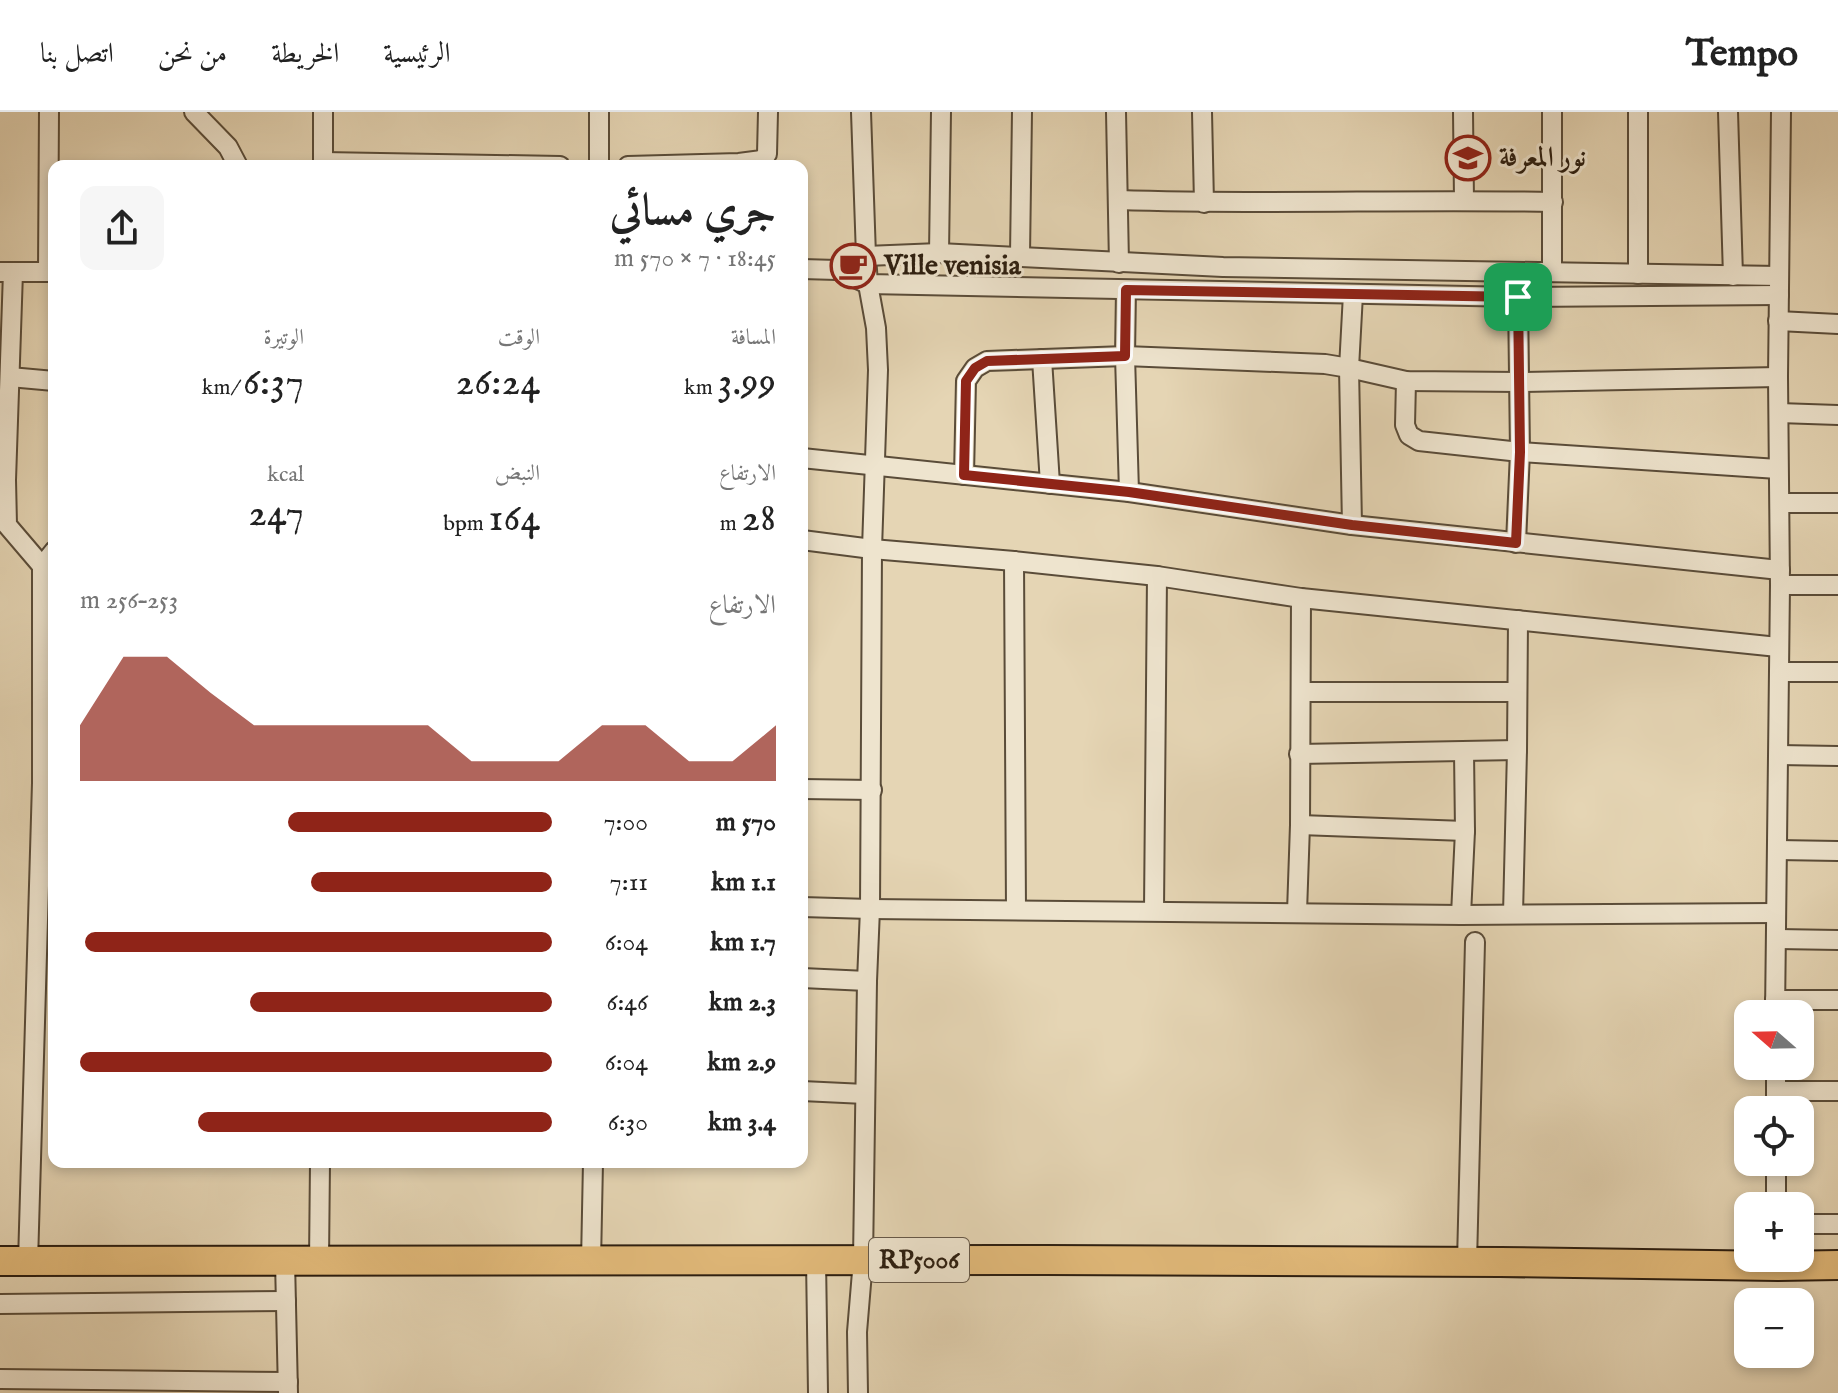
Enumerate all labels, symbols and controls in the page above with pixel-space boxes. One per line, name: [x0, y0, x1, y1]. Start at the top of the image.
text: Tempo: [1686, 31, 1798, 79]
text: اتصل بنا: [40, 37, 114, 72]
text: من نحن: [158, 37, 227, 72]
text: الخريطة: [271, 37, 339, 72]
text: الرئيسية: [383, 37, 451, 72]
school or university icon: نور المعرفة: [1444, 134, 1492, 182]
place label: نور المعرفة: [1499, 141, 1586, 176]
text: جري مسائي: [610, 184, 776, 240]
button: share: [80, 186, 164, 270]
text: 18:45 · 7 × 570 m: [614, 242, 776, 275]
cafe icon: Ville venisia: [829, 242, 877, 290]
place label: Ville venisia: [883, 249, 1022, 284]
pin: [1484, 263, 1552, 331]
icon: arrive: [1496, 275, 1540, 319]
text: الوتيرة: [263, 324, 304, 352]
text: الوقت: [498, 324, 540, 352]
text: المسافة: [731, 324, 776, 352]
text: 6:37: [243, 358, 304, 409]
text: 26:24: [455, 358, 540, 409]
text: 3.99: [718, 358, 776, 409]
text: /km: [202, 374, 243, 402]
text: km: [684, 374, 718, 402]
text: النبض: [495, 460, 540, 488]
text: الارتفاع: [719, 460, 776, 488]
text: kcal: [267, 461, 304, 489]
text: 247: [248, 489, 304, 540]
text: 164: [489, 494, 540, 545]
text: 28: [742, 494, 776, 545]
text: bpm: [443, 510, 489, 538]
text: m: [720, 510, 742, 538]
text: 253–256 m: [80, 584, 178, 617]
text: الارتفاع: [709, 589, 776, 622]
text: 7:00: [603, 806, 648, 839]
text: 570 m: [716, 806, 776, 839]
text: 7:11: [610, 866, 648, 899]
text: 1.1 km: [711, 866, 776, 899]
text: 6:04: [605, 926, 648, 959]
text: 1.7 km: [710, 926, 776, 959]
text: 6:46: [606, 986, 648, 1019]
text: 2.3 km: [709, 986, 776, 1019]
north arrow: [1734, 1000, 1814, 1080]
map controls: [1734, 1000, 1814, 1368]
text: 6:04: [605, 1046, 648, 1079]
text: 2.9 km: [707, 1046, 776, 1079]
button: locate: [1734, 1096, 1814, 1176]
text: 6:30: [608, 1106, 648, 1139]
text: 3.4 km: [708, 1106, 776, 1139]
button: +: [1734, 1192, 1814, 1272]
road number: RP5006: [869, 1238, 969, 1282]
button: −: [1734, 1288, 1814, 1368]

